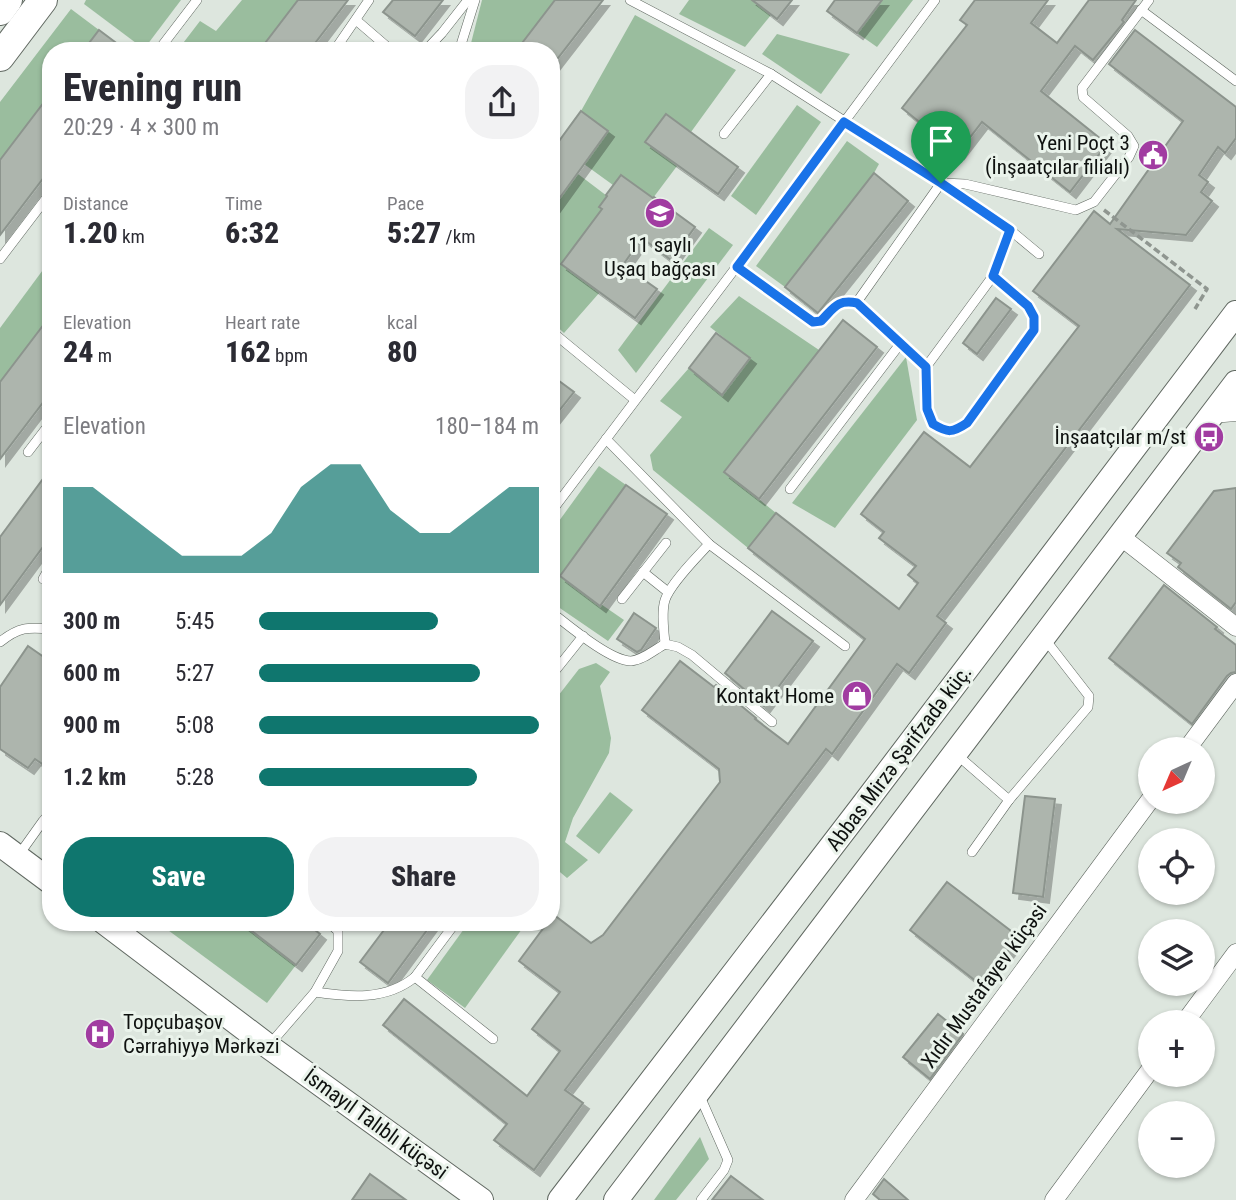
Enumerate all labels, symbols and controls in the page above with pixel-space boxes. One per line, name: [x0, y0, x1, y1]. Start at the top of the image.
button: share: [465, 65, 539, 139]
text: Evening run: [63, 66, 242, 110]
pin: [911, 111, 971, 183]
text: 20:29 · 4 × 300 m: [63, 114, 219, 141]
icon: arrive: [922, 122, 960, 160]
place label: Yeni Poçt 3 (İnşaatçılar filialı): [985, 131, 1130, 179]
public building icon: Yeni Poçt 3 (İnşaatçılar filialı): [1136, 138, 1170, 172]
text: Distance: [63, 192, 128, 215]
text: Time: [225, 192, 262, 215]
text: Pace: [387, 192, 424, 215]
school or university icon: 11 saylı Uşaq bağçası: [643, 196, 677, 230]
text: 1.20: [63, 215, 118, 250]
text: 6:32: [225, 215, 279, 250]
text: 5:27: [387, 215, 441, 250]
text: km: [118, 225, 145, 248]
text: /km: [441, 225, 476, 248]
place label: 11 saylı Uşaq bağçası: [604, 233, 716, 281]
text: Elevation: [63, 311, 131, 334]
text: Heart rate: [225, 311, 300, 334]
text: kcal: [387, 311, 418, 334]
text: 24: [63, 334, 94, 369]
text: 162: [225, 334, 271, 369]
text: 80: [387, 334, 418, 369]
text: m: [94, 344, 112, 367]
text: bpm: [271, 344, 308, 367]
text: Elevation: [63, 413, 146, 440]
text: 180–184 m: [435, 413, 539, 440]
bus stop icon: İnşaatçılar m/st: [1192, 420, 1226, 454]
place label: İnşaatçılar m/st: [1055, 425, 1186, 449]
text: 300 m: [63, 608, 120, 635]
text: 5:45: [175, 608, 214, 635]
text: 600 m: [63, 660, 120, 687]
text: 5:27: [175, 660, 214, 687]
street label: Abbas Mirzə Şərifzadə küç.: [821, 661, 977, 855]
shop icon: Kontakt Home: [840, 679, 874, 713]
place label: Kontakt Home: [716, 684, 834, 708]
text: 900 m: [63, 712, 120, 739]
text: 5:08: [175, 712, 214, 739]
north arrow: [1138, 737, 1214, 814]
map controls: [1138, 737, 1215, 1178]
text: 1.2 km: [63, 764, 126, 791]
text: 5:28: [175, 764, 214, 791]
button: locate: [1138, 828, 1215, 905]
button: Save: [63, 837, 294, 917]
button: Share: [308, 837, 539, 917]
street label: Xıdır Mustafayev küçəsi: [916, 899, 1052, 1073]
button: layers: [1138, 919, 1215, 996]
place label: Topçubaşov Cərrahiyyə Mərkəzi: [123, 1010, 280, 1058]
button: +: [1138, 1010, 1215, 1087]
hospital icon: Topçubaşov Cərrahiyyə Mərkəzi: [83, 1017, 117, 1051]
street label: İsmayıl Talıblı küçəsi: [300, 1064, 452, 1184]
button: −: [1138, 1101, 1215, 1178]

